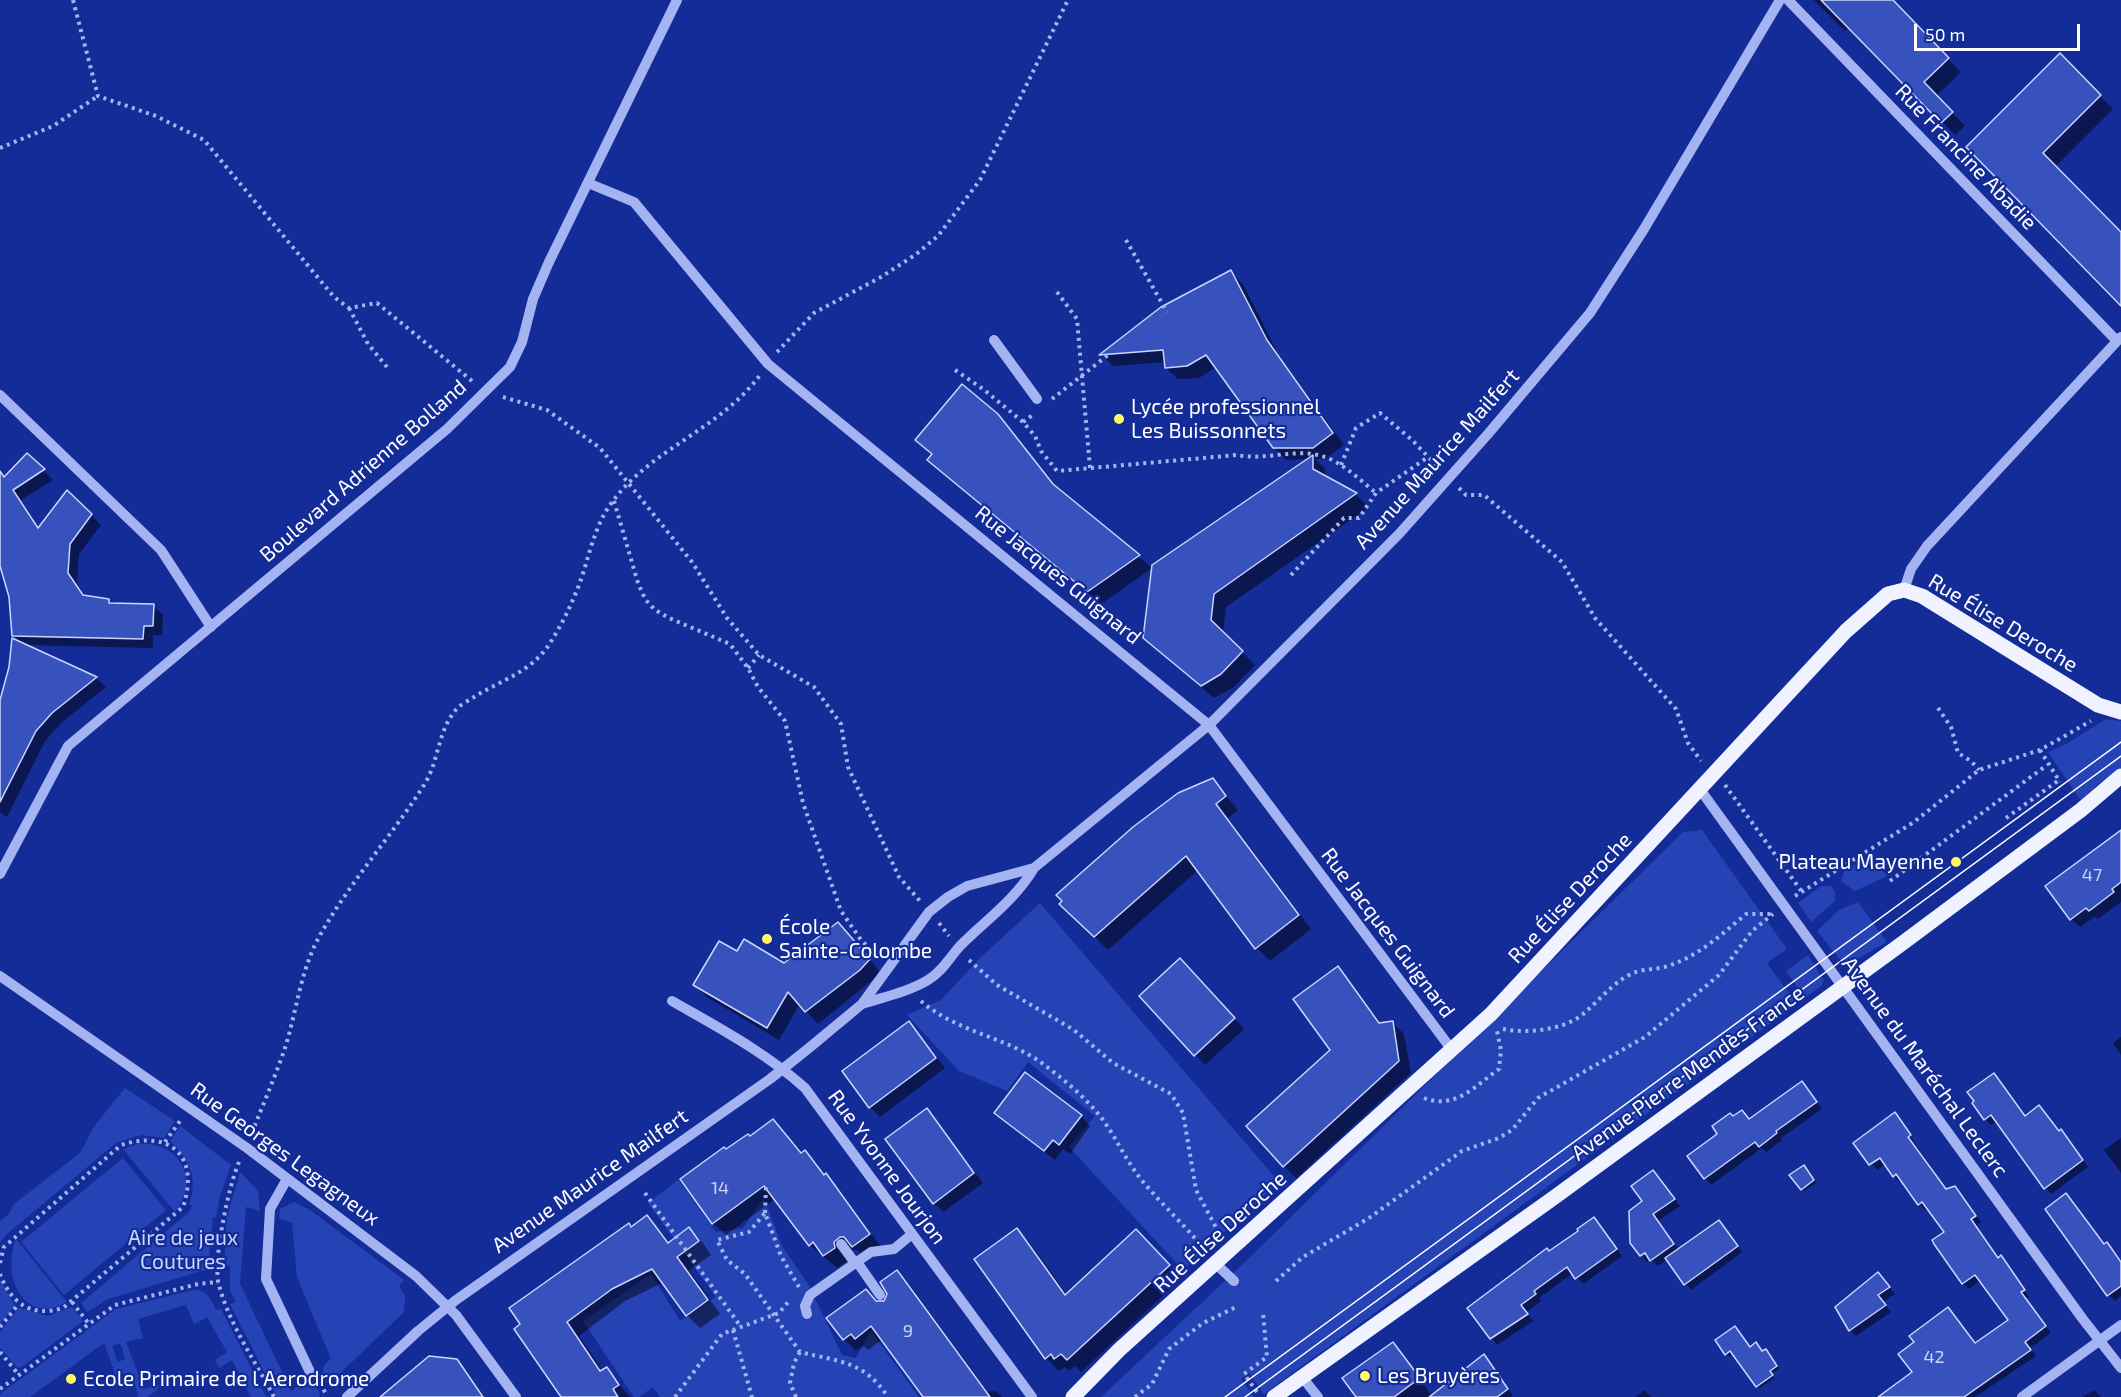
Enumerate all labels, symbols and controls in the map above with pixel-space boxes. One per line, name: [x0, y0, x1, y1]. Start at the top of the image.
scale bar: [1917, 12, 2084, 50]
text: 50 m: [1925, 23, 1965, 45]
street label: Rue Francine Abadie: [1890, 79, 2042, 235]
street label: Avenue Maurice Mailfert: [1350, 364, 1524, 554]
street label: Boulevard Adrienne Bolland: [255, 374, 471, 568]
place label: Lycée professionnel Les Buissonnets: [1131, 394, 1320, 444]
marker: Lycée professionnel Les Buissonnets: [1112, 412, 1126, 426]
street label: Rue Jacques Guignard: [970, 500, 1146, 650]
street label: Rue Élise Deroche: [1924, 568, 2082, 678]
street label: Rue Élise Deroche: [1503, 827, 1637, 969]
street label: Rue Jacques Guignard: [1316, 843, 1460, 1023]
place label: Plateau Mayenne: [1778, 849, 1944, 875]
marker: Plateau Mayenne: [1949, 855, 1963, 869]
house number: 47: [2082, 864, 2102, 886]
place label: École Sainte-Colombe: [779, 914, 932, 964]
marker: École Sainte-Colombe: [760, 932, 774, 946]
street label: Avenue du Maréchal Leclerc: [1837, 952, 2013, 1182]
street label: Avenue Pierre Mendès France: [1567, 980, 1809, 1166]
street label: Rue Georges Legagneux: [186, 1077, 384, 1231]
street label: Rue Yvonne Jourjon: [823, 1085, 951, 1249]
street label: Avenue Maurice Mailfert: [487, 1104, 693, 1258]
street label: Rue Élise Deroche: [1148, 1166, 1292, 1298]
house number: 14: [711, 1177, 729, 1199]
park label: Aire de jeux Coutures: [128, 1225, 238, 1275]
house number: 9: [903, 1320, 913, 1342]
house number: 42: [1923, 1346, 1945, 1368]
place label: Les Bruyères: [1377, 1363, 1500, 1389]
place label: Ecole Primaire de l Aerodrome: [83, 1366, 369, 1392]
marker: Les Bruyères: [1358, 1369, 1372, 1383]
marker: Ecole Primaire de l Aerodrome: [64, 1372, 78, 1386]

